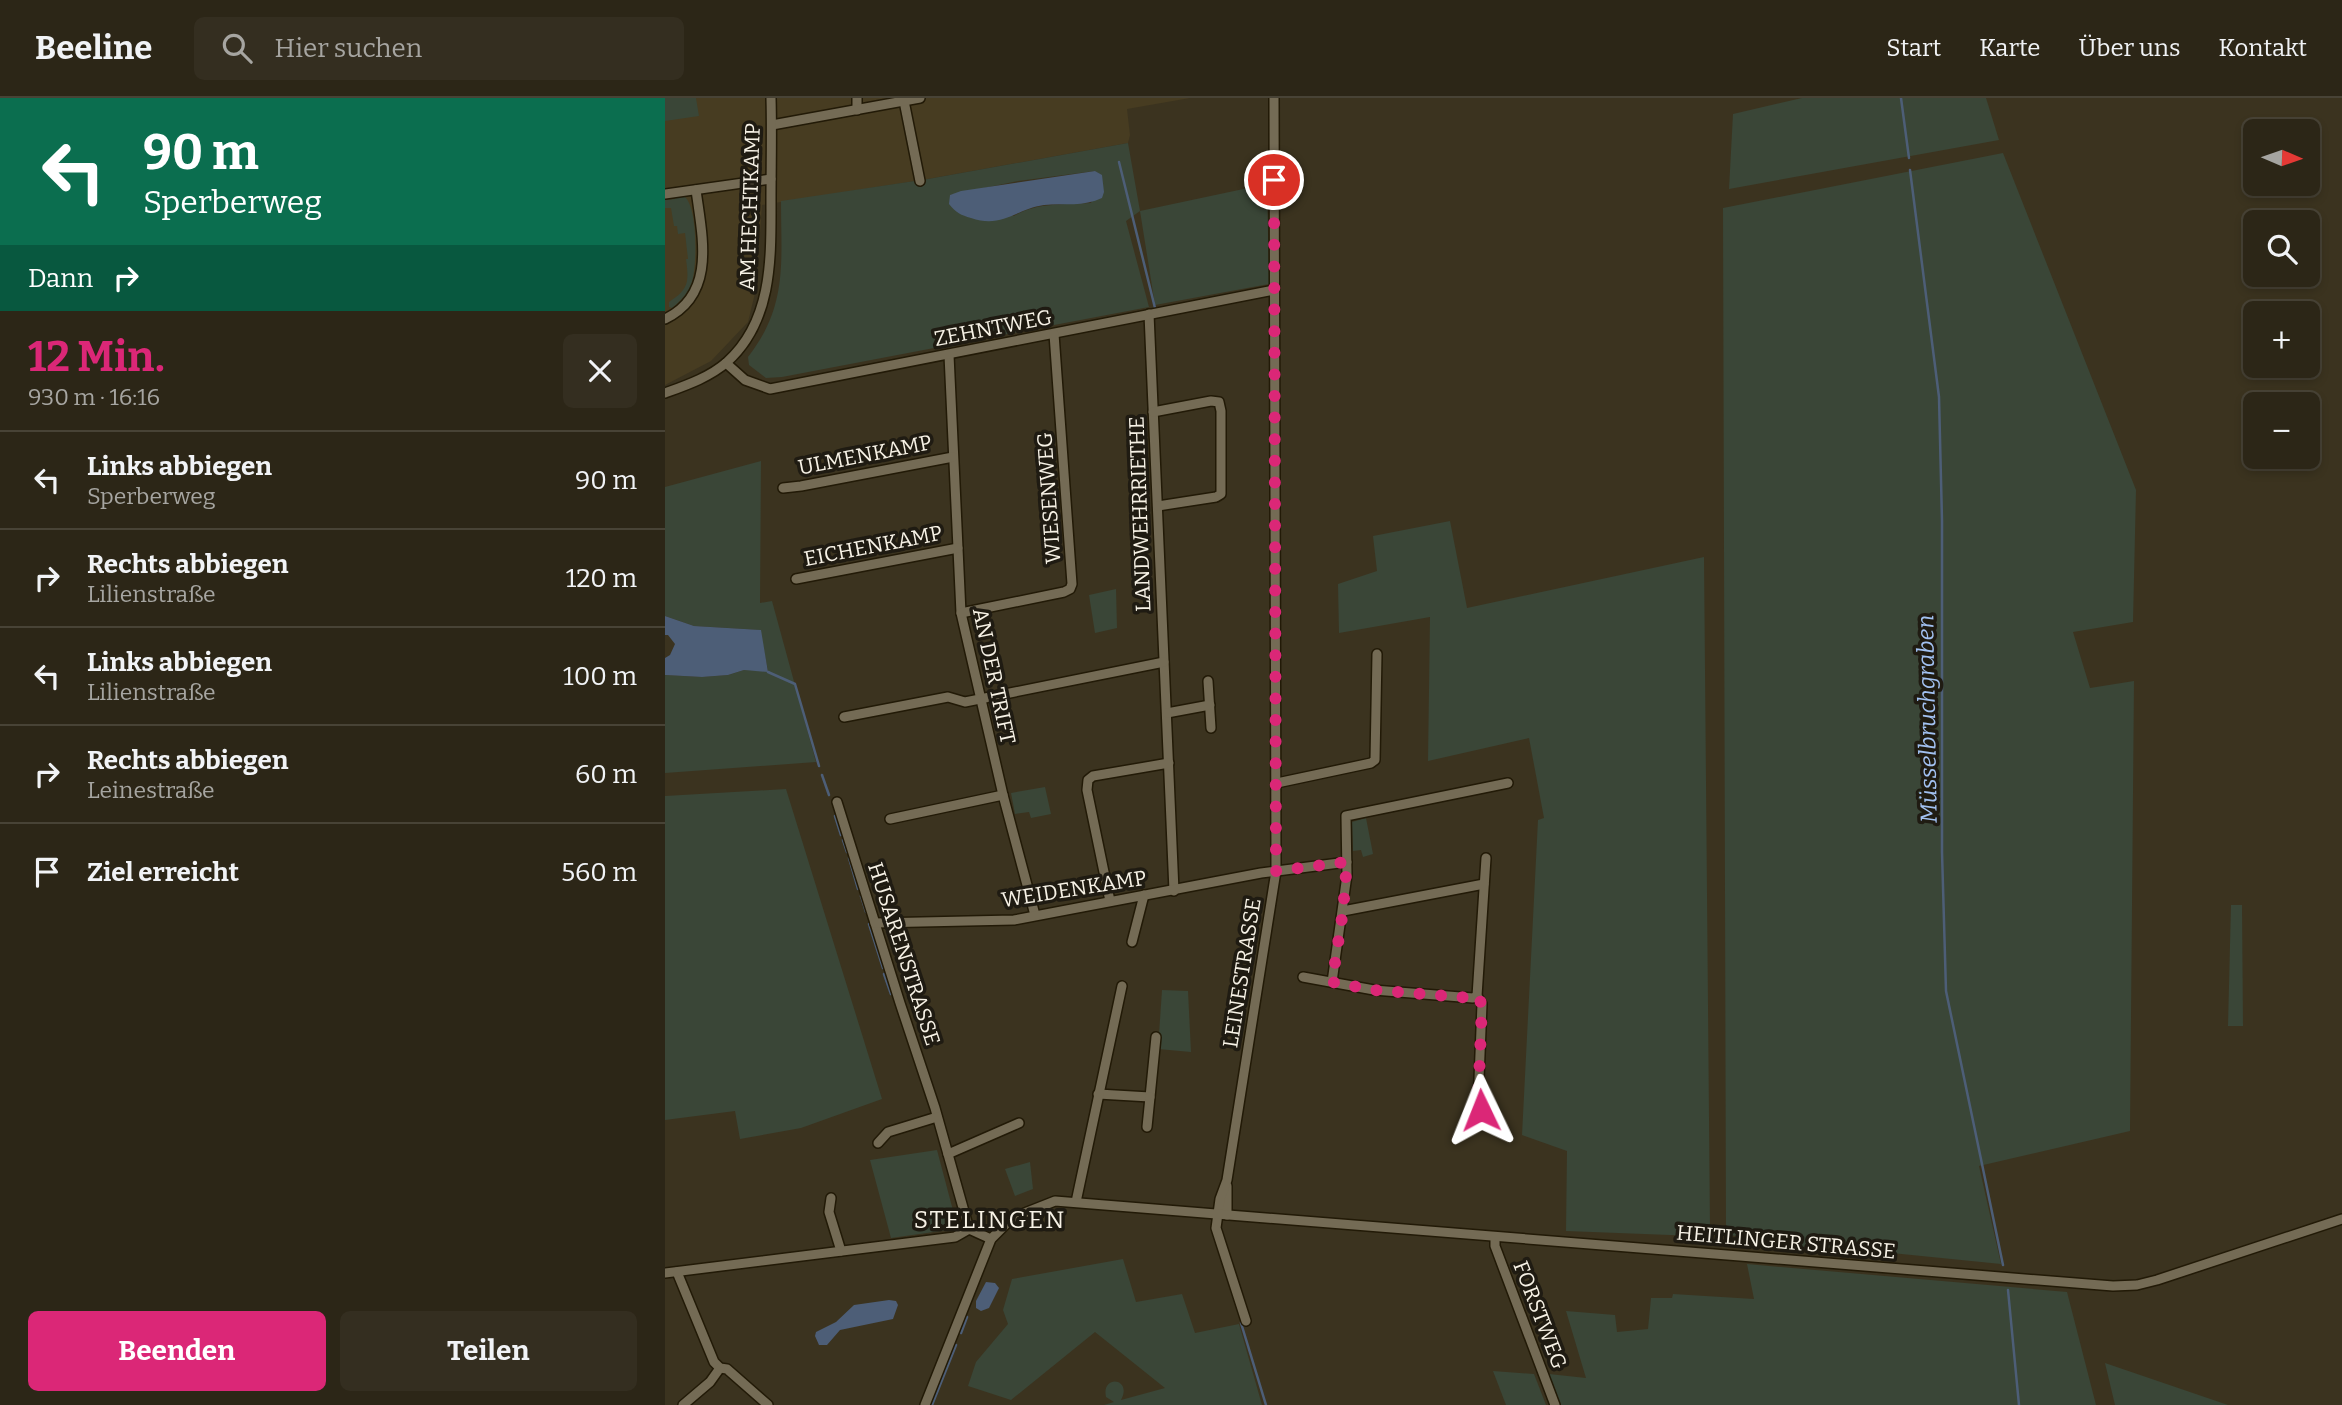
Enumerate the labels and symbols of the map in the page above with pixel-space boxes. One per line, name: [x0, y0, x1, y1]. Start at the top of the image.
north arrow: [2243, 119, 2321, 196]
street label: AM HECHTKAMP: [734, 122, 766, 292]
pin: [1244, 150, 1304, 210]
street label: ZEHNTWEG: [932, 304, 1054, 352]
street label: LANDWEHRRIETHE: [1124, 416, 1156, 612]
street label: ULMENKAMP: [796, 429, 934, 481]
street label: WIESENWEG: [1031, 431, 1067, 565]
street label: EICHENKAMP: [802, 520, 944, 572]
street label: AN DER TRIFT: [967, 606, 1021, 746]
water label: Müsselbruchgraben: [1911, 615, 1943, 823]
street label: HUSARENSTRASSE: [862, 859, 946, 1049]
street label: WEIDENKAMP: [1000, 865, 1148, 913]
street label: LEINESTRASSE: [1217, 896, 1267, 1050]
position arrow: [1444, 1073, 1518, 1147]
district label: STELINGEN: [914, 1206, 1066, 1234]
street label: HEITLINGER STRASSE: [1675, 1219, 1897, 1265]
street label: FORSTWEG: [1507, 1257, 1573, 1373]

